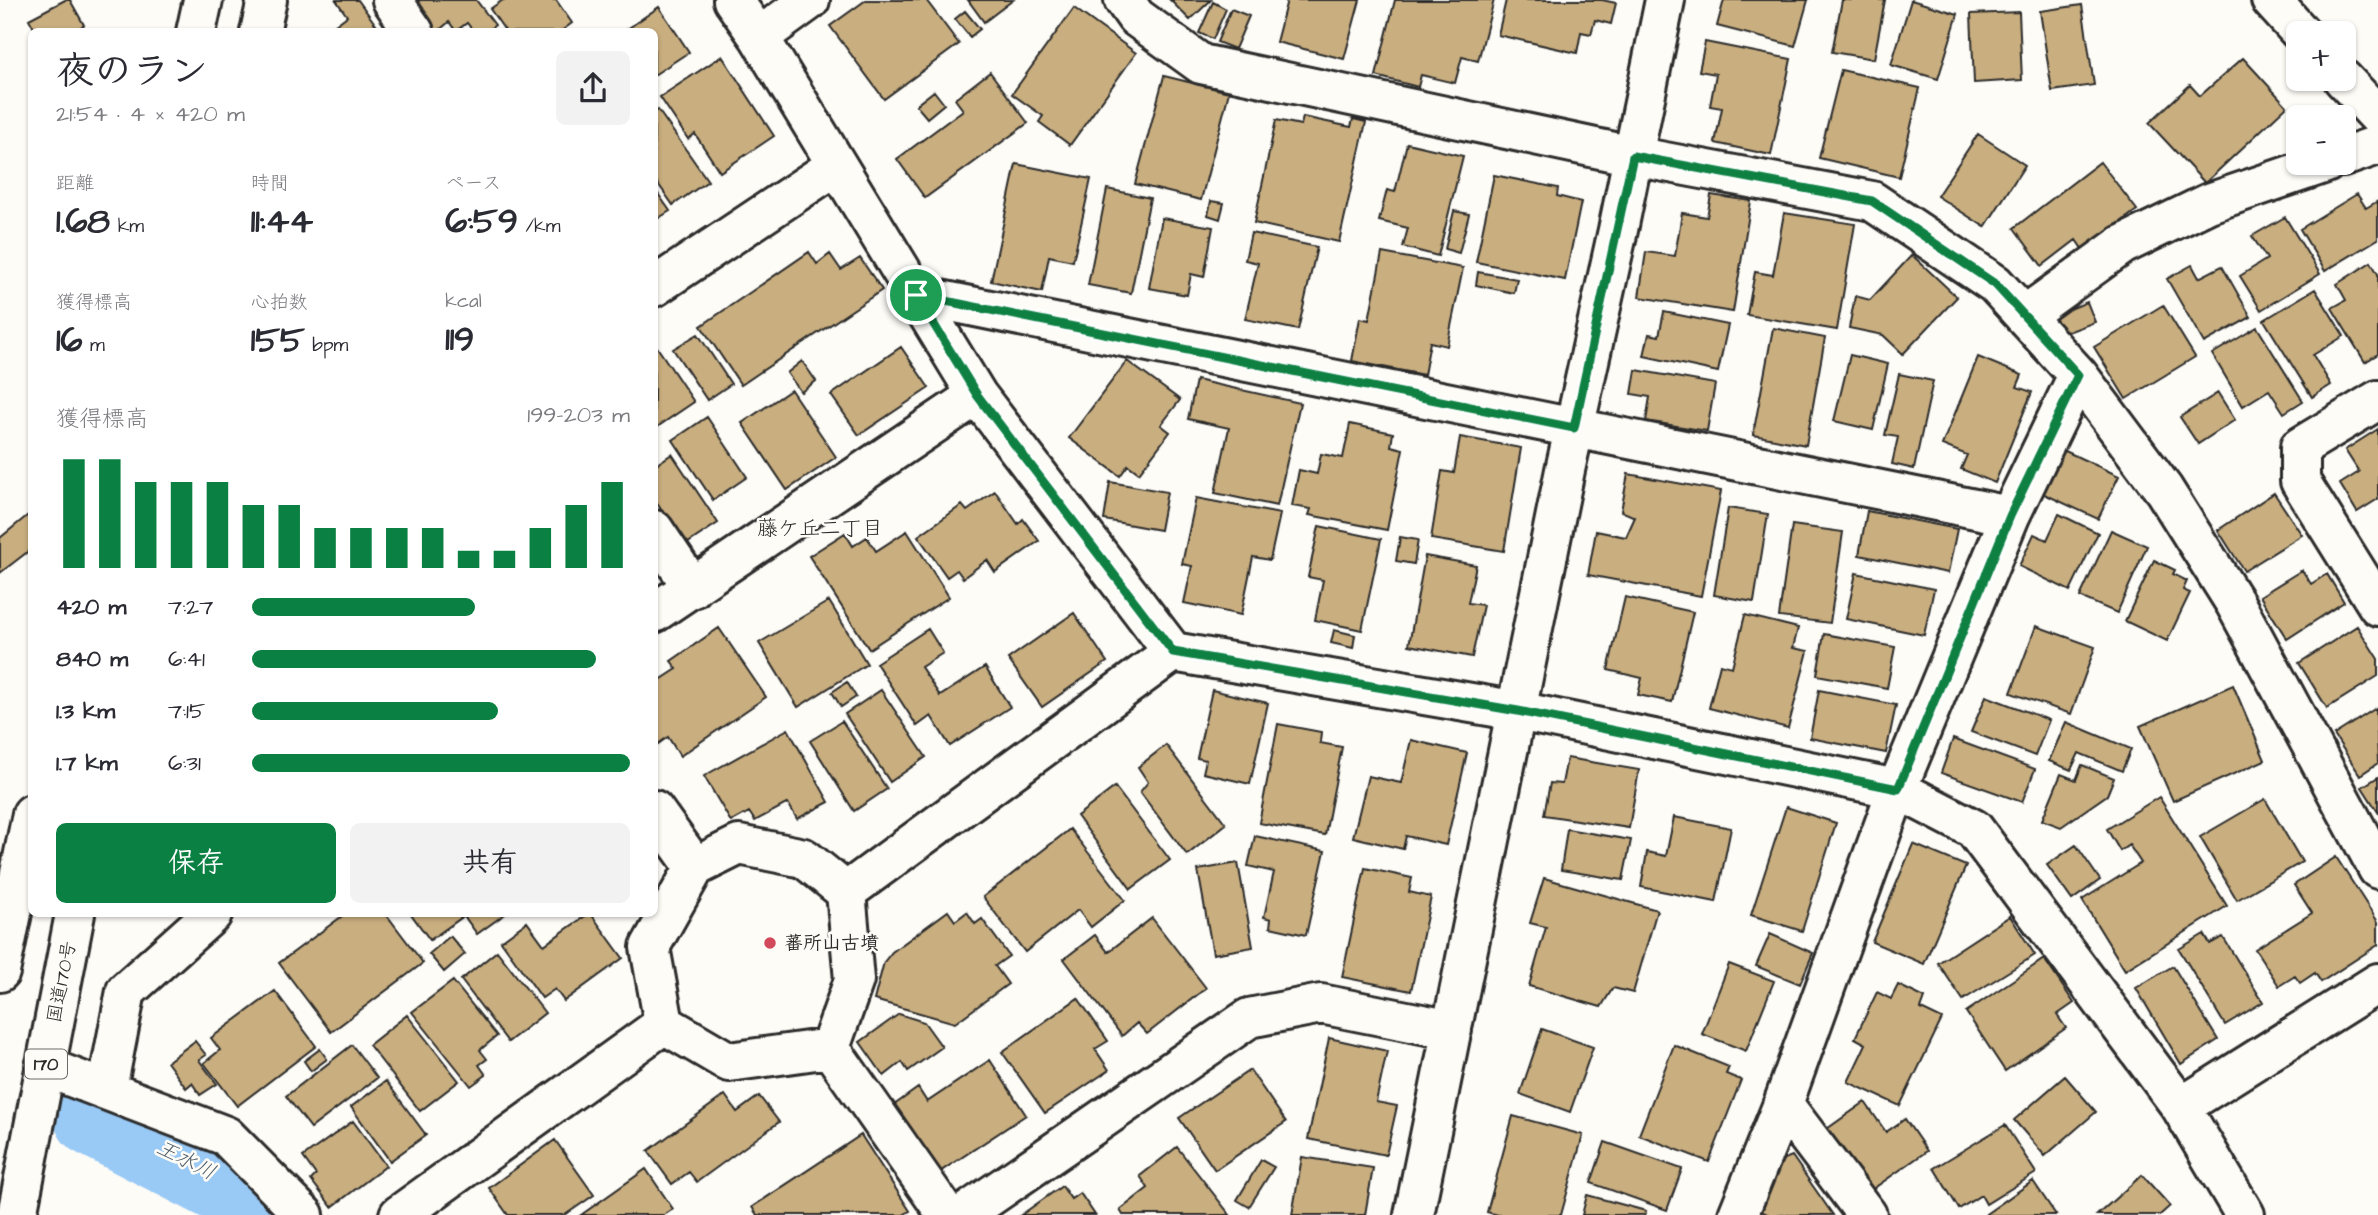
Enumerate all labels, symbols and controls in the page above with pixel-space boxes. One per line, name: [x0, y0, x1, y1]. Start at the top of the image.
map controls: [2286, 21, 2356, 175]
button: +: [2286, 21, 2356, 91]
text: 夜のラン: [56, 46, 208, 98]
button: share: [556, 51, 630, 125]
text: 21:54 · 4 × 420 m: [56, 98, 245, 130]
button: −: [2286, 105, 2356, 175]
text: 距離: [56, 170, 94, 197]
text: 時間: [251, 170, 289, 197]
text: ペース: [445, 170, 501, 197]
text: 1.68: [56, 197, 110, 246]
text: 11:44: [251, 197, 313, 246]
text: 6:59: [445, 197, 518, 246]
text: km: [110, 213, 144, 240]
text: /km: [518, 213, 561, 240]
pin: [886, 265, 946, 325]
icon: arrive: [897, 276, 935, 314]
text: kcal: [445, 288, 482, 315]
text: 獲得標高: [56, 289, 132, 316]
text: 心拍数: [251, 289, 308, 316]
text: 119: [445, 315, 474, 364]
text: 16: [56, 316, 82, 365]
text: 155: [251, 316, 305, 365]
text: m: [82, 332, 105, 359]
text: bpm: [305, 332, 348, 359]
text: 199–203 m: [527, 399, 630, 431]
text: 獲得標高: [56, 403, 148, 435]
district label: 藤ケ丘二丁目: [757, 514, 883, 543]
text: 420 m: [56, 591, 126, 623]
text: 7:27: [168, 591, 213, 623]
text: 840 m: [56, 643, 128, 675]
text: 6:41: [168, 643, 205, 675]
text: 1.3 km: [56, 695, 115, 727]
text: 7:15: [168, 695, 205, 727]
text: 1.7 km: [56, 747, 118, 779]
text: 6:31: [168, 747, 201, 779]
button: 保存: [56, 823, 336, 903]
button: 共有: [350, 823, 630, 903]
place label: 蕃所山古墳: [784, 930, 879, 957]
marker: 蕃所山古墳: [762, 935, 778, 951]
street label: 国道170号: [41, 939, 83, 1025]
road number: 170: [25, 1050, 67, 1078]
water label: 王水川: [151, 1133, 221, 1187]

